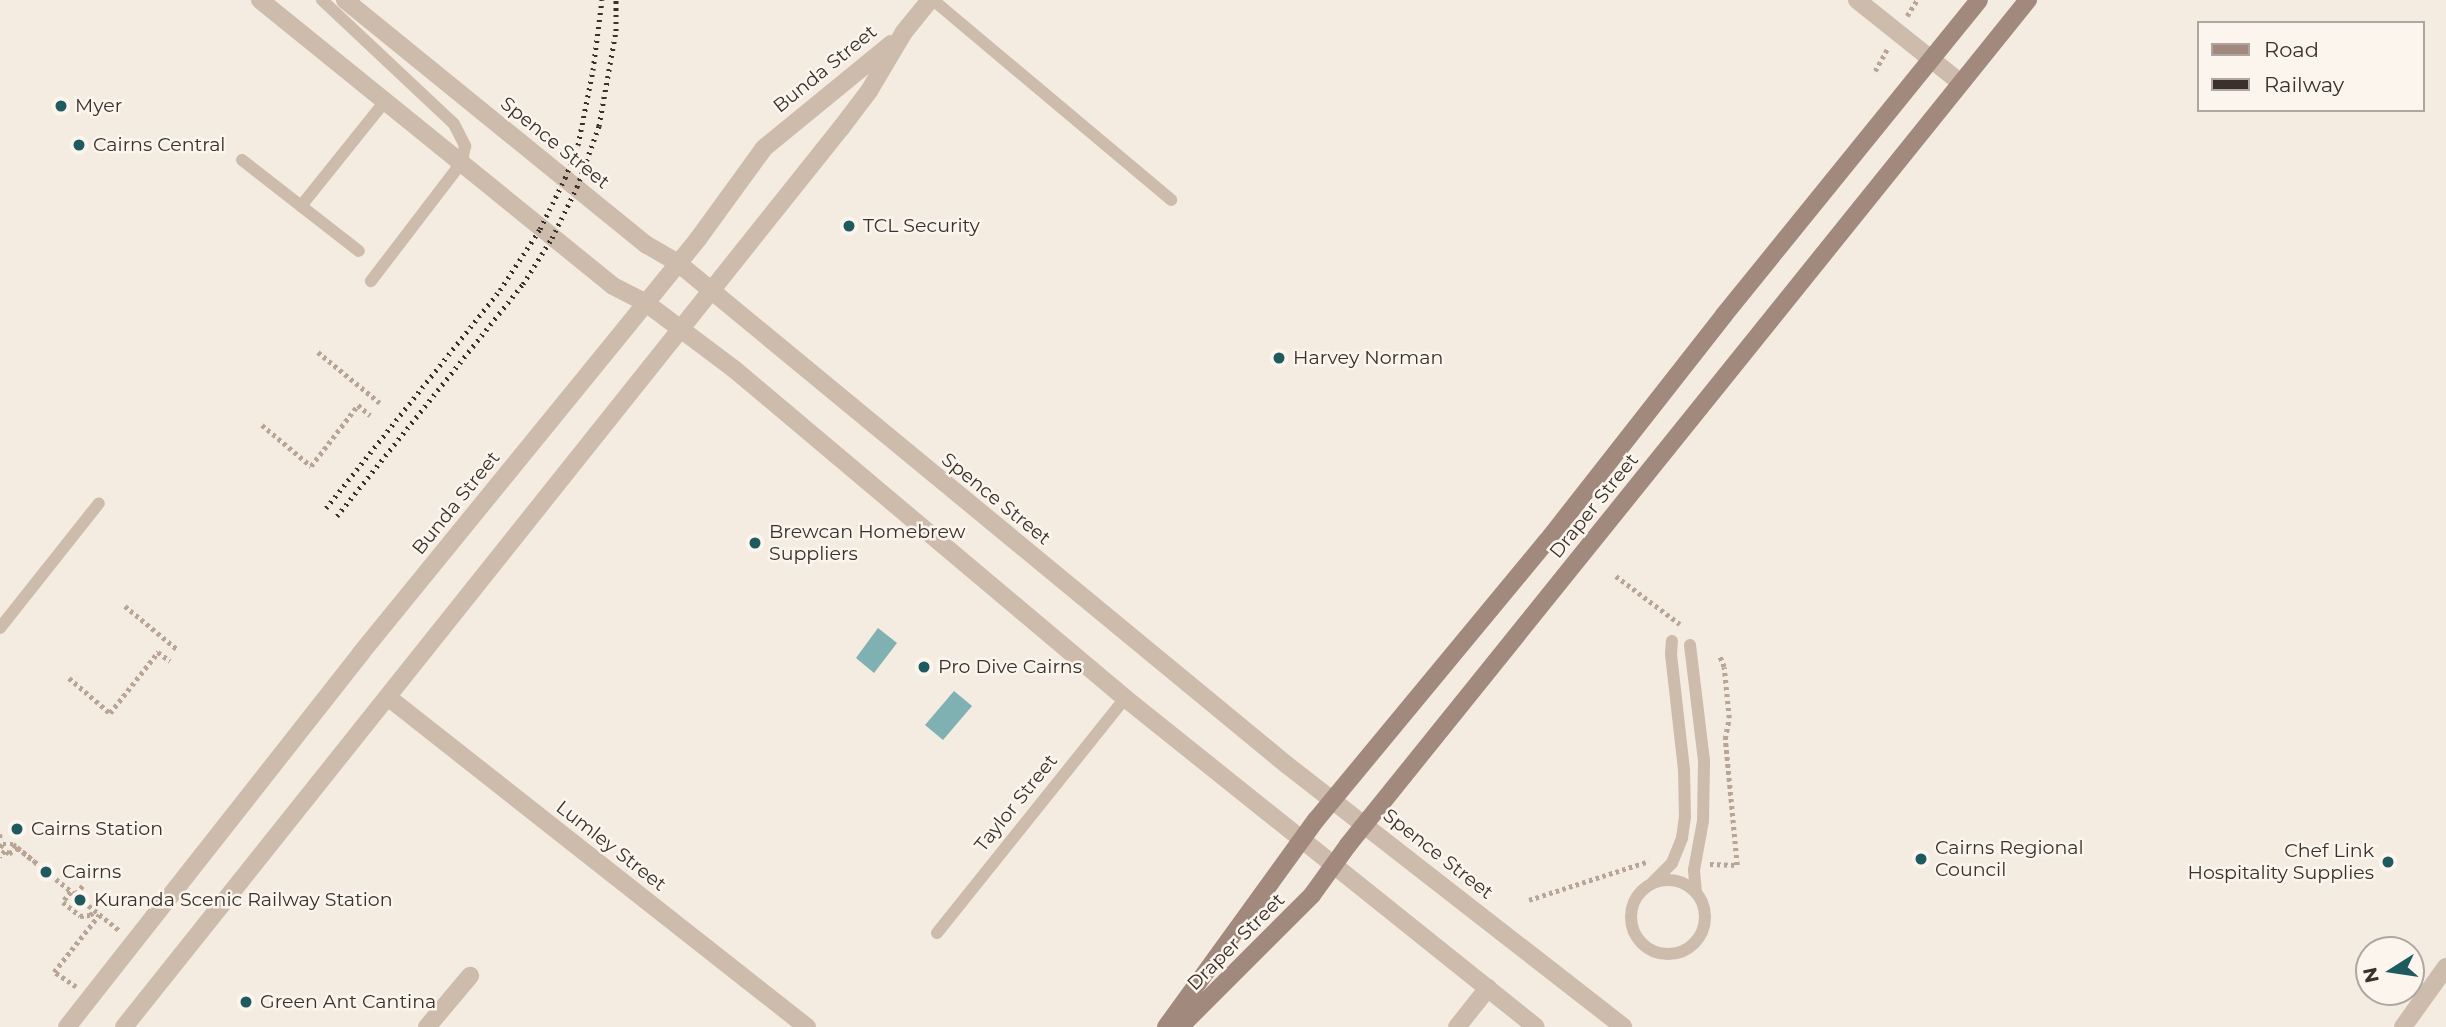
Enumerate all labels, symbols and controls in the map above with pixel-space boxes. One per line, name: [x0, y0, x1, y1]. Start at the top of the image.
street label: Bunda Street: [769, 20, 881, 118]
legend: [2198, 21, 2425, 112]
text: Road: [2264, 37, 2319, 62]
text: Railway: [2264, 72, 2344, 97]
street label: Spence Street: [496, 92, 614, 194]
place label: Myer: [75, 95, 122, 117]
marker: Myer: [53, 98, 69, 114]
place label: Cairns Central: [93, 134, 225, 156]
marker: Cairns Central: [71, 137, 87, 153]
place label: TCL Security: [863, 215, 980, 237]
marker: TCL Security: [841, 218, 857, 234]
place label: Harvey Norman: [1293, 347, 1443, 369]
marker: Harvey Norman: [1271, 350, 1287, 366]
street label: Bunda Street: [407, 447, 505, 559]
street label: Spence Street: [937, 448, 1055, 550]
street label: Draper Street: [1545, 449, 1643, 563]
place label: Brewcan Homebrew Suppliers: [769, 521, 965, 565]
marker: Brewcan Homebrew Suppliers: [747, 535, 763, 551]
place label: Pro Dive Cairns: [938, 656, 1082, 678]
marker: Pro Dive Cairns: [916, 659, 932, 675]
street label: Taylor Street: [970, 750, 1062, 856]
street label: Lumley Street: [552, 796, 670, 896]
street label: Spence Street: [1378, 804, 1498, 904]
place label: Cairns Station: [31, 818, 163, 840]
marker: Cairns Station: [9, 821, 25, 837]
place label: Cairns Regional Council: [1935, 837, 2084, 881]
place label: Chef Link Hospitality Supplies: [2187, 840, 2374, 884]
marker: Cairns Regional Council: [1913, 851, 1929, 867]
marker: Chef Link Hospitality Supplies: [2380, 854, 2396, 870]
place label: Cairns: [62, 861, 121, 883]
marker: Cairns: [36, 862, 56, 882]
place label: Kuranda Scenic Railway Station: [94, 889, 393, 911]
street label: Draper Street: [1183, 889, 1289, 995]
marker: Kuranda Scenic Railway Station: [72, 892, 88, 908]
north arrow: [2355, 936, 2425, 1006]
text: N: [2358, 965, 2384, 985]
place label: Green Ant Cantina: [260, 991, 436, 1013]
marker: Green Ant Cantina: [238, 994, 254, 1010]

